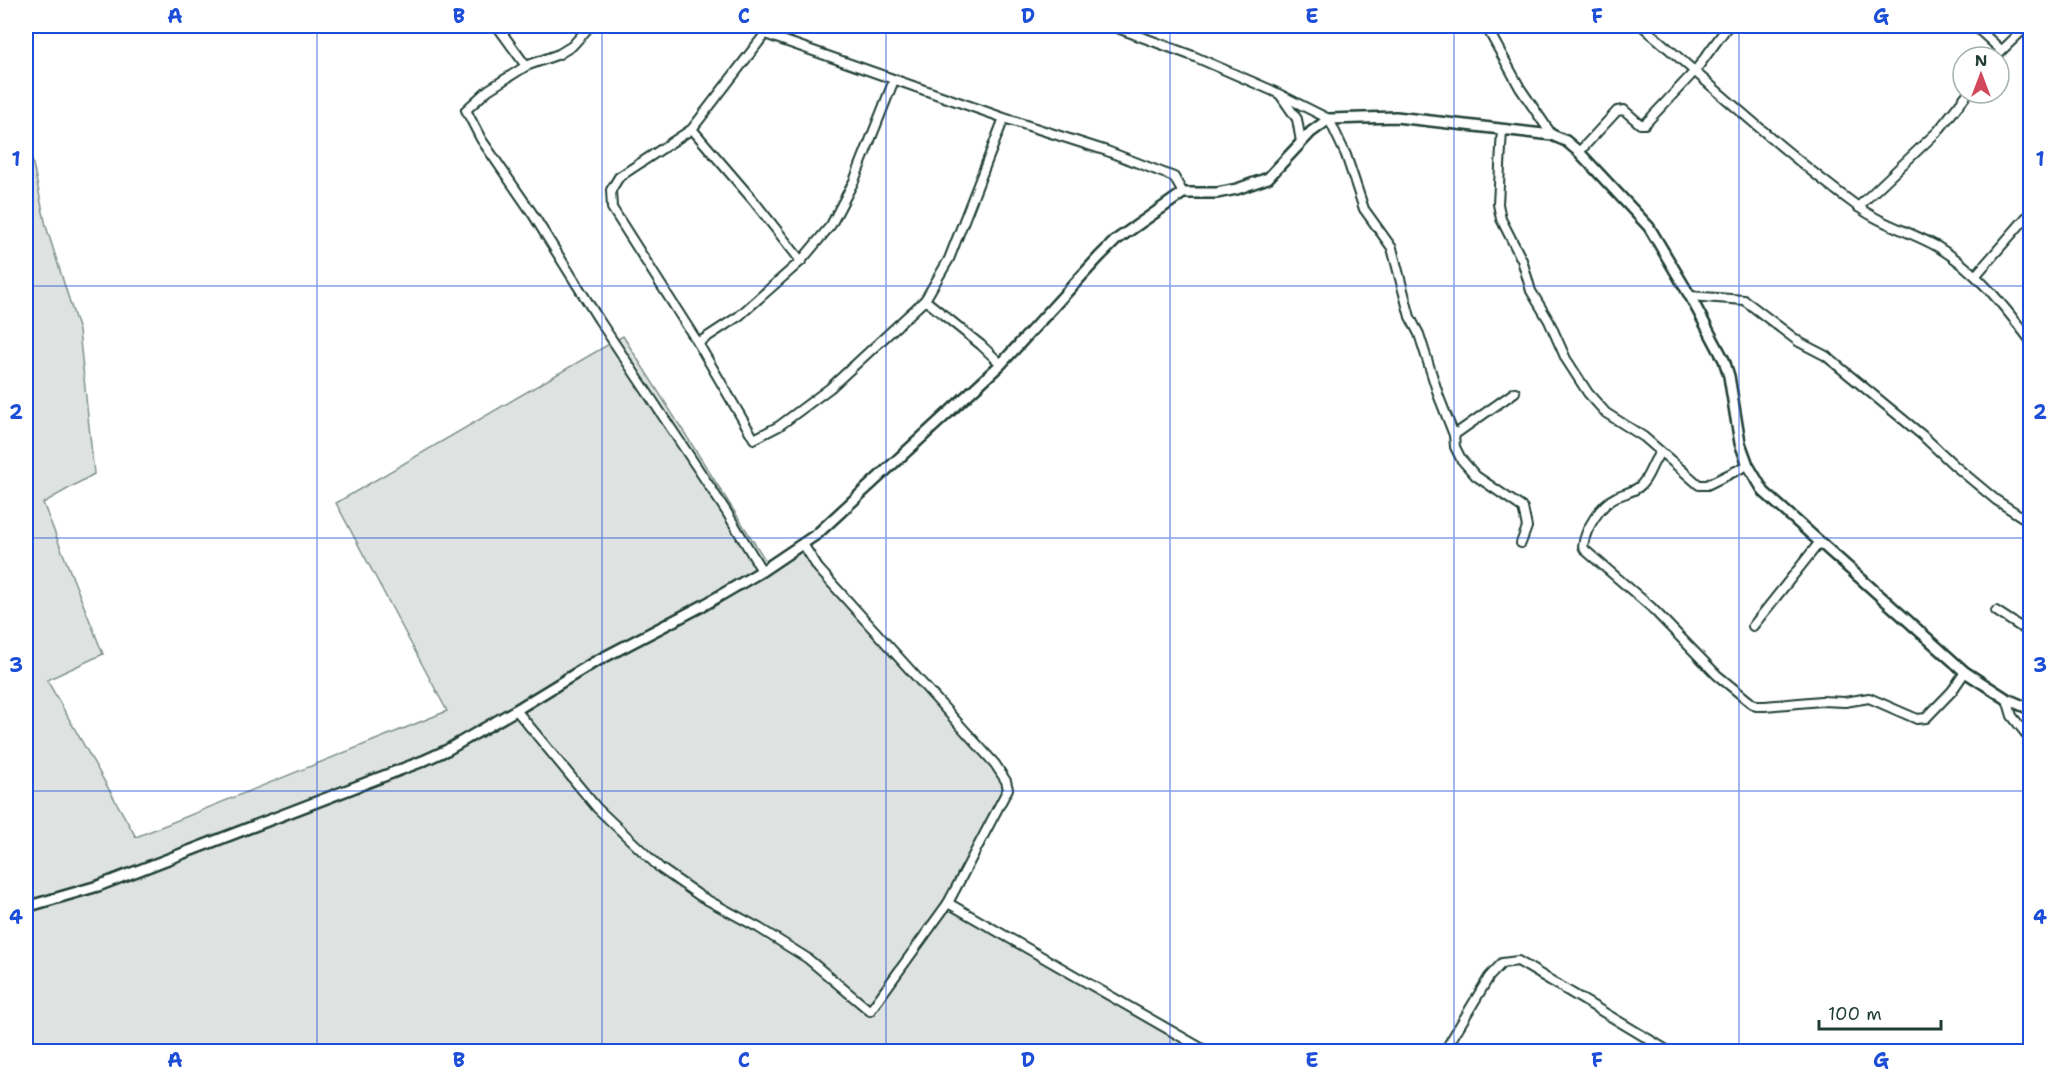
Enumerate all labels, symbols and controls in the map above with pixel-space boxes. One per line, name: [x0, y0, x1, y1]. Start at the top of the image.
text: A: [167, 3, 183, 29]
text: B: [453, 3, 465, 29]
text: C: [738, 3, 750, 29]
text: D: [1021, 3, 1035, 29]
text: E: [1305, 3, 1319, 29]
text: F: [1591, 3, 1603, 29]
text: G: [1873, 3, 1889, 29]
north arrow: [1951, 45, 2011, 105]
text: N: [1975, 50, 1987, 71]
text: 1: [11, 146, 21, 172]
text: 1: [2035, 146, 2045, 172]
text: 2: [9, 399, 23, 425]
text: 2: [2033, 399, 2047, 425]
text: 3: [9, 652, 23, 678]
text: 3: [2033, 652, 2047, 678]
text: 4: [9, 904, 23, 930]
text: 4: [2033, 904, 2047, 930]
scale bar: [1819, 993, 1940, 1031]
text: 100 m: [1828, 1002, 1882, 1026]
text: A: [167, 1047, 183, 1073]
text: B: [453, 1047, 465, 1073]
text: C: [738, 1047, 750, 1073]
text: D: [1021, 1047, 1035, 1073]
text: E: [1305, 1047, 1319, 1073]
text: F: [1591, 1047, 1603, 1073]
text: G: [1873, 1047, 1889, 1073]

